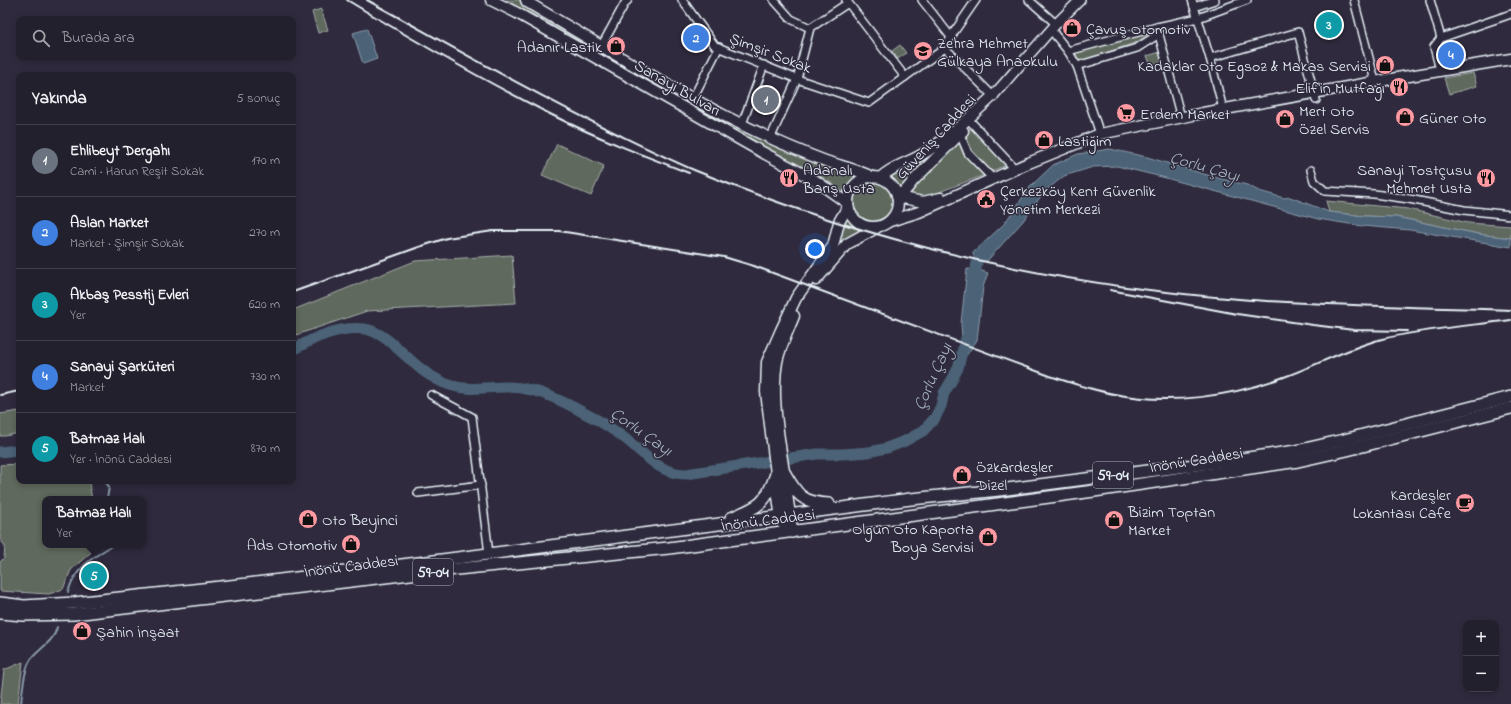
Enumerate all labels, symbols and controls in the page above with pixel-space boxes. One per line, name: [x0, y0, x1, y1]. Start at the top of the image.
pin: 3: [1316, 10, 1342, 40]
search box: [16, 16, 296, 60]
shop icon: Çavuş Otomotiv: [1061, 17, 1083, 39]
place label: Çavuş Otomotiv: [1086, 18, 1191, 42]
pin: 2: [683, 23, 709, 53]
icon: search: [30, 27, 52, 49]
text: Burada ara: [62, 27, 135, 49]
street label: Şimşir Sokak: [726, 27, 816, 81]
place label: Zehra Mehmet Gülkaya Anaokulu: [937, 32, 1058, 74]
shop icon: Adanır Lastik: [605, 35, 627, 57]
place label: Adanır Lastik: [517, 36, 603, 60]
school or university icon: Zehra Mehmet Gülkaya Anaokulu: [912, 40, 934, 62]
pin: 4: [1438, 40, 1464, 70]
street label: Sanayi Bulvarı: [629, 54, 725, 123]
shop icon: Kadaklar Oto Egsoz & Makas Servisi: [1374, 54, 1396, 76]
place label: Kadaklar Oto Egsoz & Makas Servisi: [1137, 55, 1371, 79]
restaurant icon: Elif'in Mutfağı: [1388, 76, 1410, 98]
place label: Elif'in Mutfağı: [1296, 77, 1385, 101]
pin: 1: [753, 85, 779, 115]
text: Yakında: [32, 86, 87, 111]
text: 5 sonuç: [236, 89, 280, 108]
street label: Güveniş Caddesi: [890, 89, 983, 186]
place label: Mert Oto Özel Servis: [1299, 100, 1370, 142]
supermarket icon: Erdem Market: [1115, 102, 1137, 124]
place label: Erdem Market: [1140, 103, 1231, 127]
shop icon: Güner Oto: [1394, 106, 1416, 128]
place label: Güner Oto: [1419, 107, 1486, 131]
shop icon: Mert Oto Özel Servis: [1274, 108, 1296, 130]
shop icon: Lastiğim: [1033, 129, 1055, 151]
place label: Lastiğim: [1058, 130, 1111, 154]
text: Ehlibeyt Dergahı: [70, 140, 170, 162]
water label: Çorlu Çayı: [1167, 146, 1243, 190]
text: 1: [43, 151, 47, 170]
text: 170 m: [252, 151, 280, 170]
place label: Adanalı Barış Usta: [802, 159, 875, 201]
place label: Sanayi Tostçusu Mehmet Usta: [1357, 159, 1472, 201]
text: Cami · Harun Reşit Sokak: [70, 162, 204, 181]
restaurant icon: Adanalı Barış Usta: [778, 167, 800, 189]
restaurant icon: Sanayi Tostçusu Mehmet Usta: [1475, 167, 1497, 189]
place label: Çerkezköy Kent Güvenlik Yönetim Merkezi: [1000, 180, 1157, 222]
public building icon: Çerkezköy Kent Güvenlik Yönetim Merkezi: [975, 188, 997, 210]
text: Aslan Market: [70, 212, 149, 234]
text: 2: [42, 223, 48, 242]
text: 270 m: [249, 223, 280, 242]
text: Market · Şimşir Sokak: [70, 234, 184, 253]
your location: [805, 239, 825, 259]
text: Akbaş Pesstij Evleri: [70, 284, 189, 306]
text: 3: [42, 295, 48, 314]
text: 620 m: [249, 295, 280, 314]
text: Yer: [70, 306, 86, 325]
water label: Çorlu Çayı: [907, 338, 961, 415]
text: Sanayi Şarküteri: [70, 356, 175, 378]
text: 4: [42, 367, 48, 386]
text: 730 m: [250, 367, 280, 386]
text: Market: [70, 378, 105, 397]
water label: Çorlu Çayı: [604, 402, 678, 464]
text: Batmaz Halı: [70, 428, 145, 450]
text: 5: [41, 439, 49, 458]
text: 870 m: [251, 439, 280, 458]
street label: İnönü Caddesi: [1148, 442, 1245, 480]
text: Yer · İnönü Caddesi: [70, 450, 172, 469]
place label: Özkardeşler Dizel: [975, 456, 1053, 498]
road number: 59-04: [1093, 462, 1133, 488]
shop icon: Özkardeşler Dizel: [951, 464, 973, 486]
place label: Kardeşler Lokantası Cafe: [1353, 484, 1452, 526]
cafe icon: Kardeşler Lokantası Cafe: [1454, 492, 1476, 514]
popup: [42, 496, 146, 548]
place label: Bizim Toptan Market: [1127, 501, 1215, 543]
text: Batmaz Halı: [56, 502, 132, 524]
street label: İnönü Caddesi: [720, 503, 817, 539]
shop icon: Oto Beyinci: [297, 508, 319, 530]
place label: Oto Beyinci: [322, 509, 398, 533]
shop icon: Bizim Toptan Market: [1103, 509, 1125, 531]
place label: Olgun Oto Kaporta Boya Servisi: [852, 518, 974, 560]
text: Yer: [56, 524, 72, 543]
shop icon: Olgun Oto Kaporta Boya Servisi: [977, 526, 999, 548]
shop icon: Ads Otomotiv: [340, 533, 362, 555]
place label: Ads Otomotiv: [247, 534, 338, 558]
street label: İnönü Caddesi: [303, 549, 400, 585]
road number: 59-04: [413, 559, 453, 585]
pin: 5: [81, 561, 107, 591]
shop icon: Şahin İnşaat: [71, 620, 93, 642]
map controls: [1463, 620, 1499, 692]
button: +: [1463, 620, 1499, 656]
place label: Şahin İnşaat: [96, 621, 180, 645]
button: −: [1463, 656, 1499, 692]

